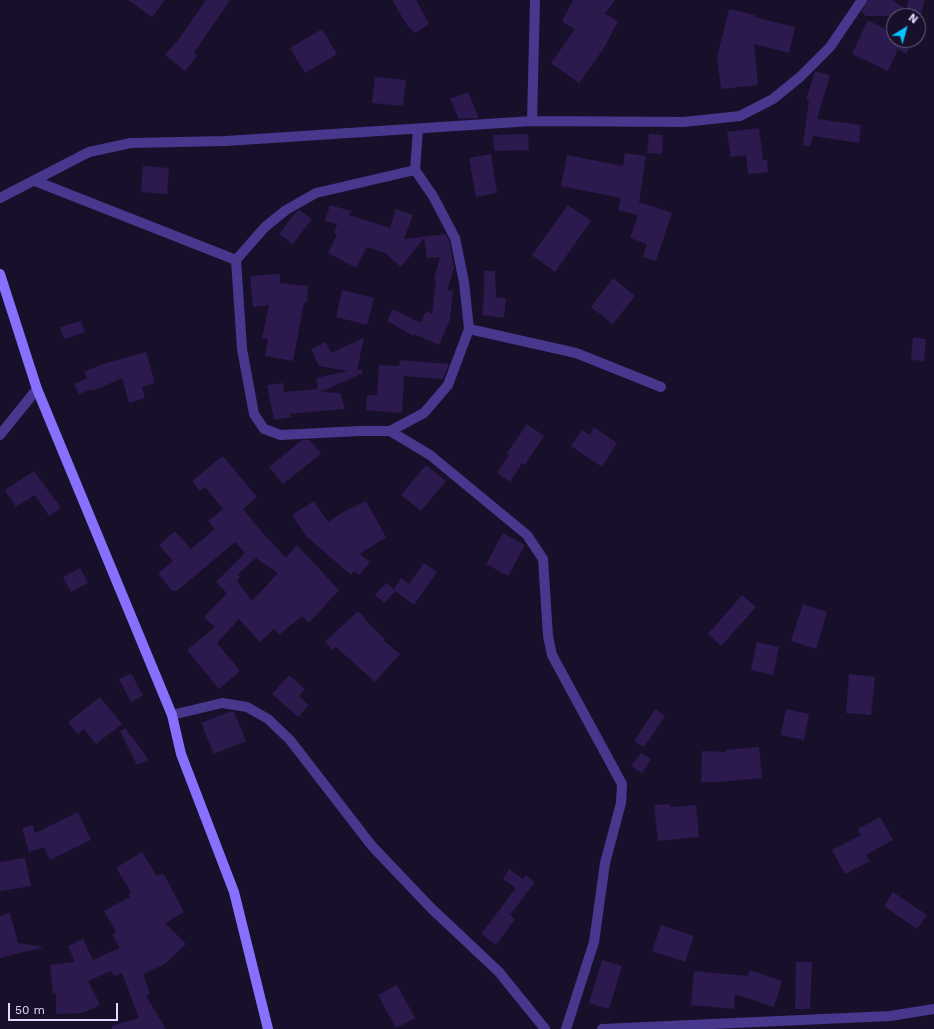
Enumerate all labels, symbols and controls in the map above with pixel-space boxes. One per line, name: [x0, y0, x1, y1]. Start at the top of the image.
north arrow: [886, 8, 926, 48]
text: N: [906, 11, 920, 26]
scale bar: [10, 995, 120, 1021]
text: 50 m: [15, 1003, 45, 1017]

